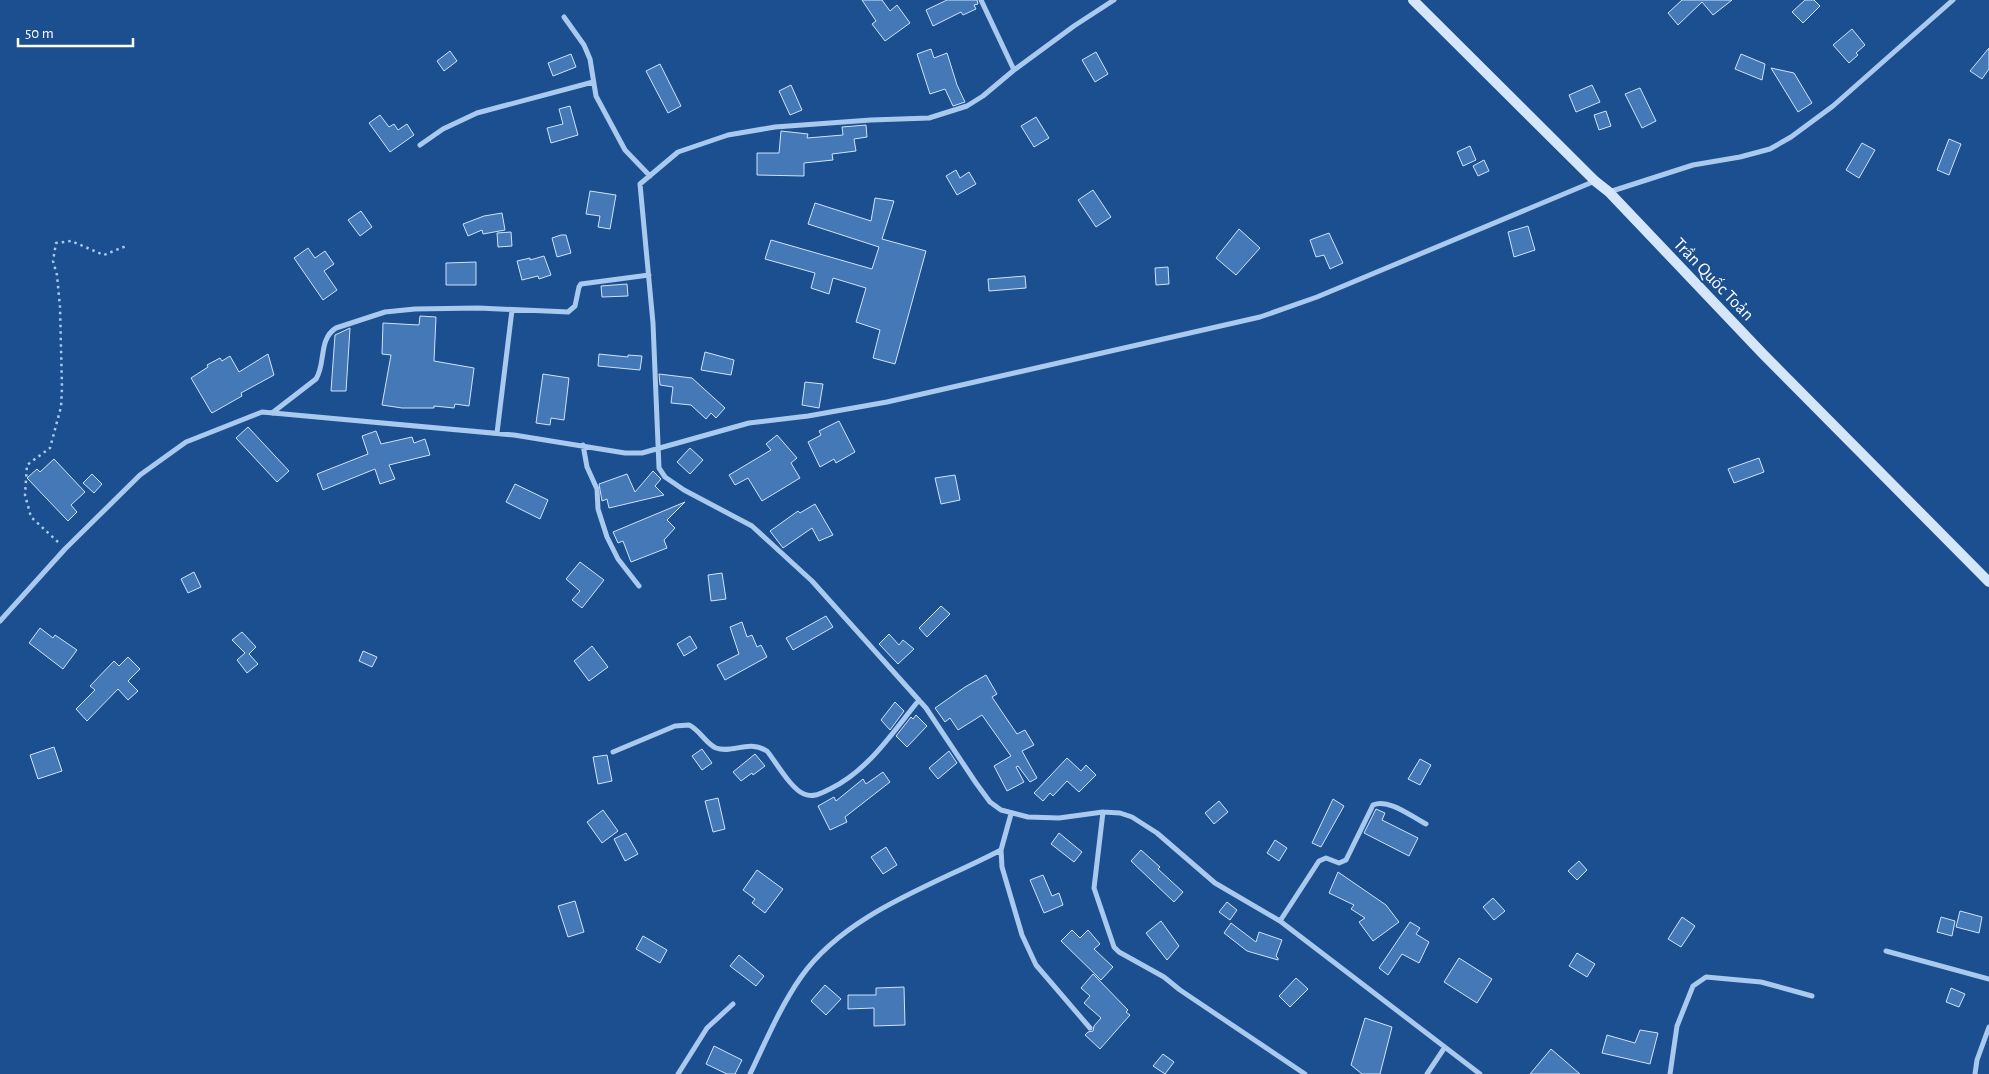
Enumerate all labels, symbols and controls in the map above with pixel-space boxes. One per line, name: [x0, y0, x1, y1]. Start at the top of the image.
scale bar: [18, 15, 132, 47]
text: 50 m: [25, 26, 54, 41]
street label: Trần Quốc Toản: [1670, 234, 1758, 324]

